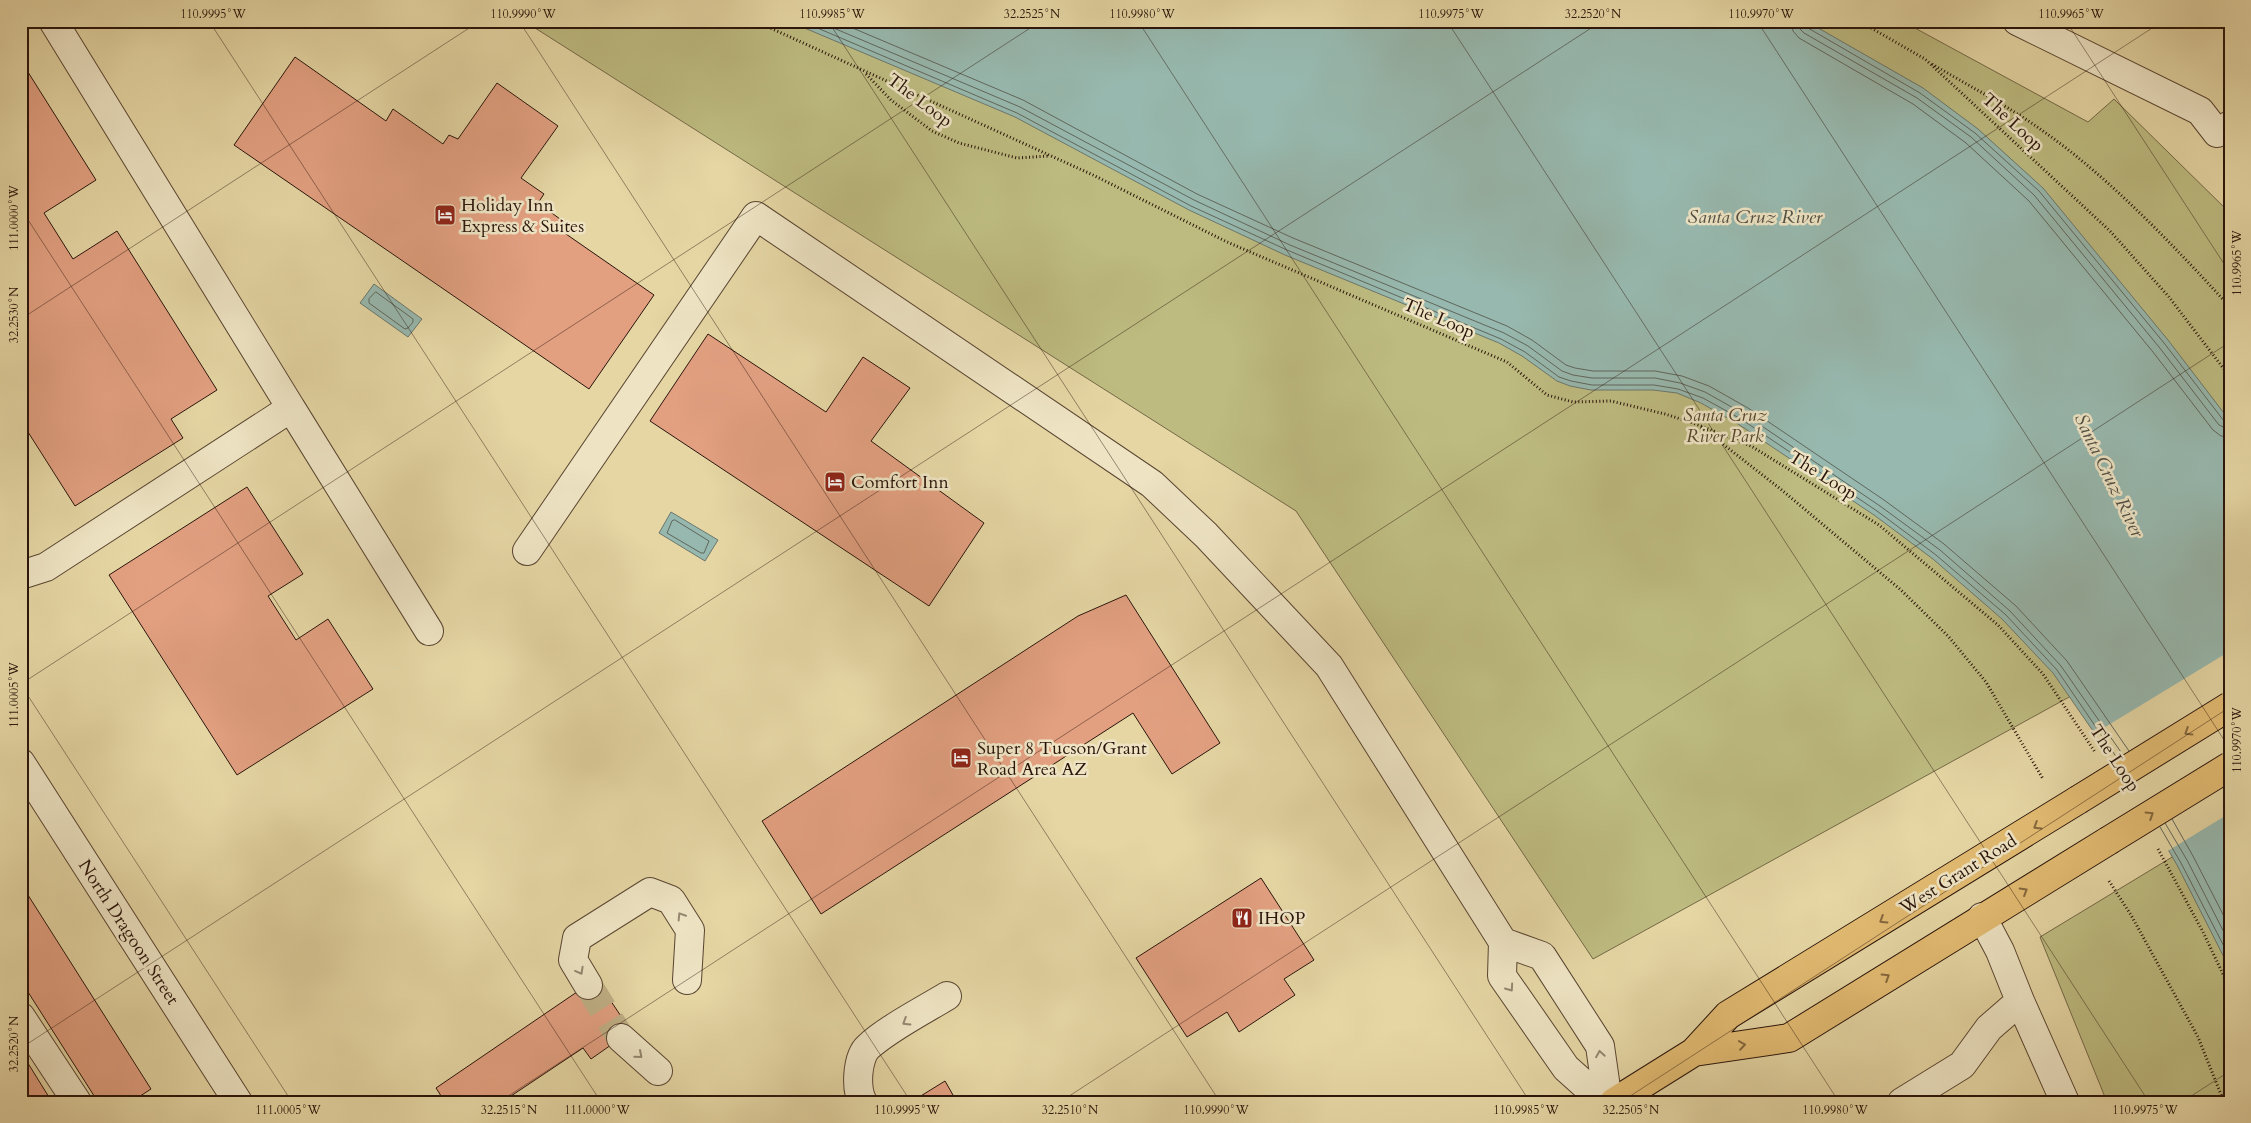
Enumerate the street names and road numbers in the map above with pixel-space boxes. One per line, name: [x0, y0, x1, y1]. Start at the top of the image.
street label: The Loop: [882, 68, 958, 133]
street label: The Loop: [1976, 87, 2049, 157]
street label: The Loop: [1399, 292, 1479, 345]
street label: The Loop: [1784, 445, 1862, 506]
street label: The Loop: [2083, 720, 2146, 797]
street label: West Grant Road: [1894, 828, 2022, 921]
street label: North Dragoon Street: [72, 855, 185, 1010]

